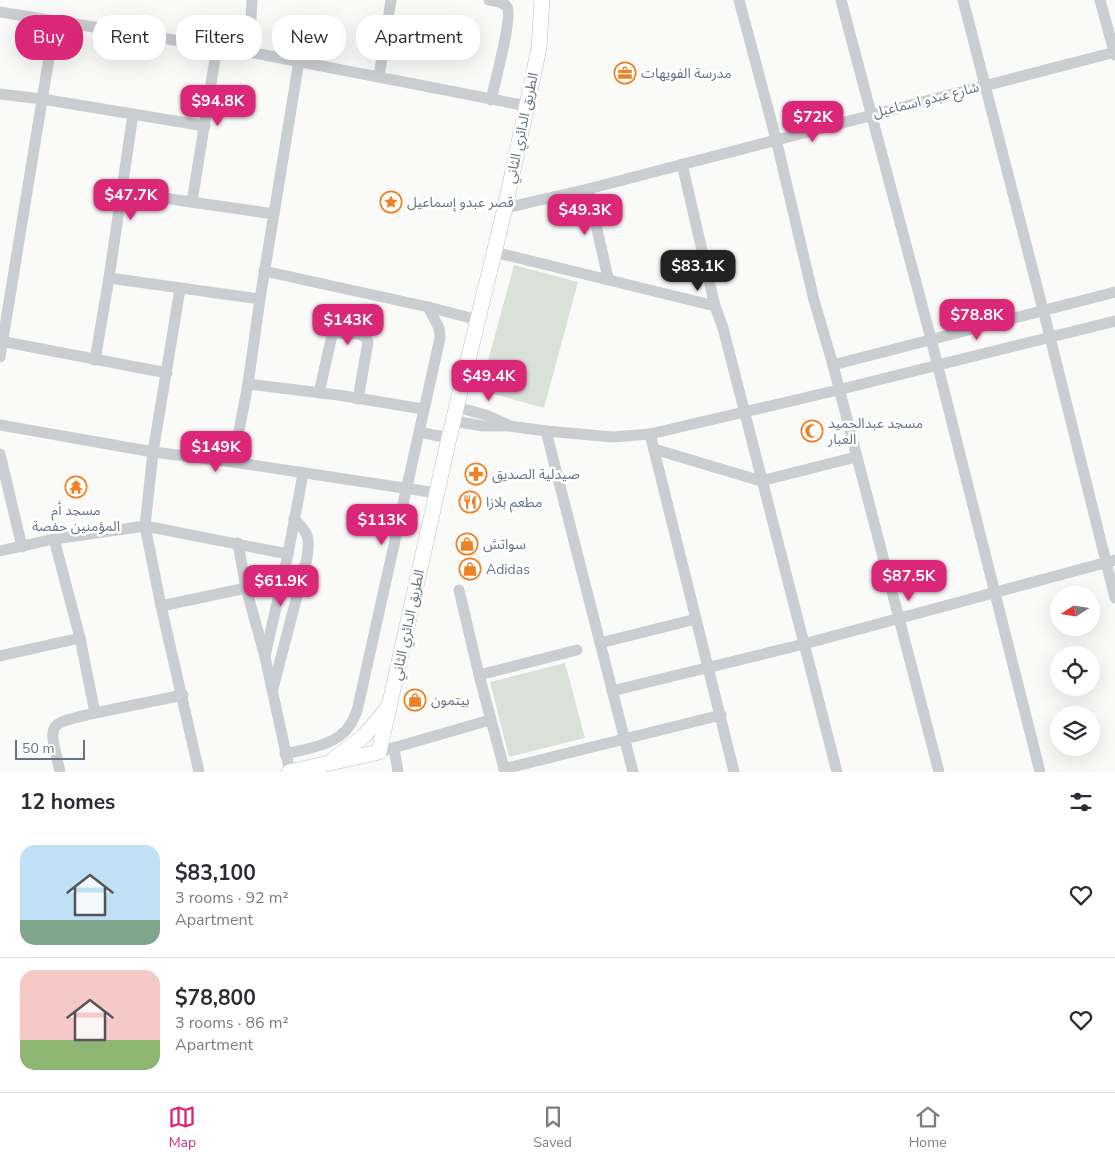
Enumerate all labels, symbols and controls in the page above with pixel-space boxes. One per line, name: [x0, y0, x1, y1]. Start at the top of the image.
chip: Buy: [15, 15, 83, 60]
chip: Rent: [93, 15, 166, 60]
chip: Filters: [176, 15, 262, 60]
chip: New: [272, 15, 346, 60]
chip: Apartment: [356, 15, 480, 60]
office icon: مدرسة الفويهات: [613, 61, 637, 85]
place label: مدرسة الفويهات: [641, 64, 732, 83]
street label: الطريق الدائري الثاني: [501, 71, 544, 185]
street label: شارع عبدو اسماعيل: [871, 78, 981, 123]
pin: $94.8K: [177, 84, 259, 127]
text: $94.8K: [192, 90, 245, 112]
pin: $72K: [783, 100, 843, 143]
text: $72K: [793, 106, 833, 128]
pin: $47.7K: [90, 178, 172, 221]
text: $47.7K: [105, 184, 158, 206]
place icon: قصر عبدو إسماعيل: [379, 190, 403, 214]
place label: قصر عبدو إسماعيل: [407, 193, 514, 212]
pin: $49.3K: [544, 194, 626, 236]
text: $49.3K: [559, 199, 612, 221]
pin: $83.1K: [657, 250, 739, 292]
text: $83.1K: [672, 255, 725, 277]
pin: $78.8K: [936, 298, 1018, 341]
pin: $143K: [313, 304, 383, 346]
text: $78.8K: [951, 304, 1004, 326]
text: $143K: [323, 309, 373, 331]
pin: $49.4K: [448, 360, 530, 402]
text: $49.4K: [463, 365, 516, 387]
place label: مسجد عبدالحميد العبار: [827, 414, 923, 449]
mosque icon: مسجد عبدالحميد العبار: [800, 419, 824, 443]
pin: $149K: [181, 430, 251, 473]
text: $149K: [191, 436, 241, 458]
pharmacy icon: صيدلية الصديق: [464, 462, 488, 486]
place label: صيدلية الصديق: [492, 465, 580, 484]
temple icon: مسجد أم المؤمنين حفصة: [64, 475, 88, 499]
restaurant icon: مطعم بلازا: [458, 490, 482, 514]
place label: مطعم بلازا: [486, 493, 542, 513]
place label: مسجد أم المؤمنين حفصة: [32, 501, 120, 536]
pin: $113K: [347, 504, 417, 546]
text: $113K: [357, 509, 407, 531]
shop icon: سواتش: [455, 532, 479, 556]
place label: سواتش: [483, 535, 526, 554]
shop icon: Adidas: [458, 557, 482, 581]
place label: Adidas: [486, 560, 530, 579]
pin: $87.5K: [868, 560, 950, 602]
pin: $61.9K: [240, 564, 322, 607]
text: $87.5K: [883, 565, 936, 587]
street label: الطريق الدائري الثاني: [387, 568, 430, 682]
text: $61.9K: [255, 570, 308, 592]
north arrow: [1050, 586, 1100, 636]
map controls: [1050, 586, 1100, 756]
button: locate: [1050, 646, 1100, 696]
shop icon: بيتمون: [403, 688, 427, 712]
place label: بيتمون: [431, 691, 470, 710]
button: layers: [1050, 706, 1100, 756]
scale bar: [15, 737, 85, 760]
text: 50 m: [22, 739, 54, 758]
text: 12 homes: [20, 788, 115, 816]
icon: filters: [1067, 788, 1095, 816]
text: $83,100: [175, 859, 256, 887]
icon: home: [60, 865, 120, 925]
icon: heart: [1067, 881, 1095, 909]
text: 3 rooms · 92 m²: [175, 887, 288, 909]
text: Apartment: [175, 909, 253, 931]
text: $78,800: [175, 984, 256, 1012]
icon: home: [60, 990, 120, 1050]
icon: heart: [1067, 1006, 1095, 1034]
text: 3 rooms · 86 m²: [175, 1012, 288, 1034]
text: Apartment: [175, 1034, 253, 1056]
tab: Map: [168, 1103, 196, 1152]
tab: Saved: [533, 1103, 572, 1152]
tab: Home: [909, 1103, 947, 1152]

